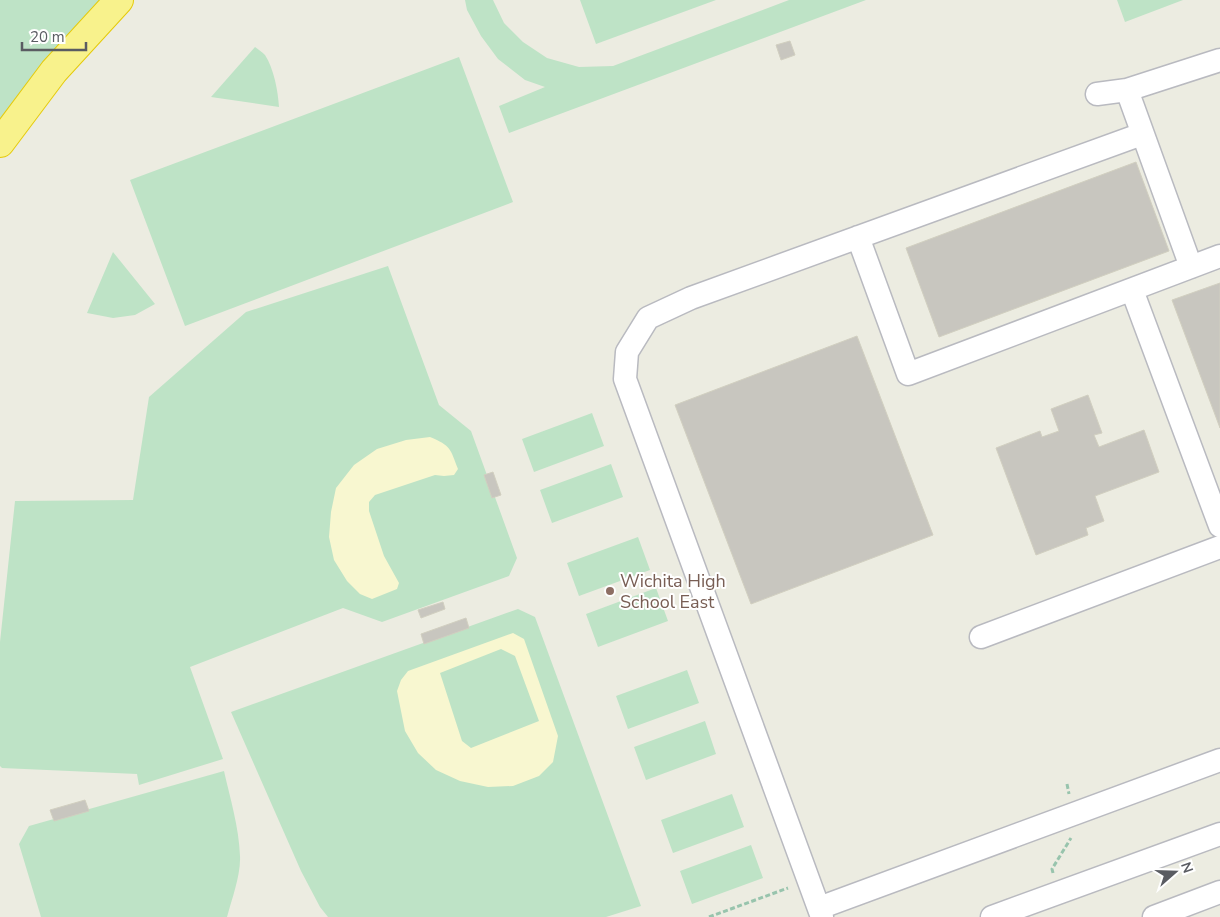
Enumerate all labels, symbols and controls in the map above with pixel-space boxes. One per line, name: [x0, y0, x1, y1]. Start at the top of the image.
scale bar: [22, 20, 86, 52]
text: 20 m: [30, 27, 65, 47]
place label: Wichita High School East: [620, 569, 726, 614]
marker: Wichita High School East: [604, 585, 616, 597]
north arrow: [1150, 847, 1200, 897]
text: N: [1176, 860, 1197, 876]

